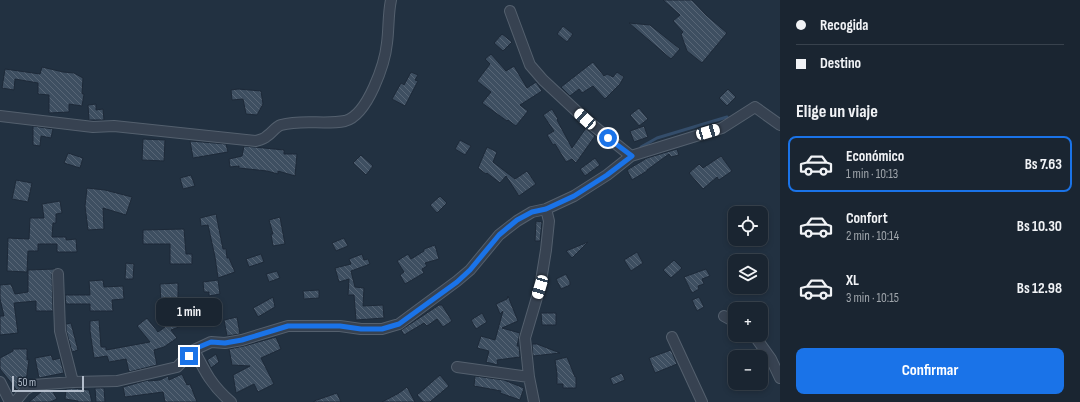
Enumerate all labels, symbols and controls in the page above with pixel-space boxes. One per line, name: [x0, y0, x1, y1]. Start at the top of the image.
text: Recogida: [820, 16, 868, 35]
text: Destino: [820, 54, 861, 73]
text: Elige un viaje: [796, 101, 878, 122]
car: [572, 107, 598, 131]
car: [695, 123, 721, 141]
route start: [599, 129, 617, 147]
icon: car: [798, 146, 834, 182]
text: Económico: [846, 147, 904, 166]
text: Bs 7.63: [1025, 155, 1062, 174]
text: 1 min · 10:13: [846, 166, 898, 182]
map controls: [728, 206, 768, 390]
button: locate: [728, 206, 768, 246]
icon: car: [798, 208, 834, 244]
text: Confort: [846, 209, 888, 228]
text: Bs 10.30: [1017, 217, 1062, 236]
text: 2 min · 10:14: [846, 228, 899, 244]
button: layers: [728, 254, 768, 294]
icon: car: [798, 270, 834, 306]
text: XL: [846, 271, 859, 290]
car: [531, 274, 549, 300]
text: Bs 12.98: [1017, 279, 1062, 298]
text: 3 min · 10:15: [846, 290, 899, 306]
callout: 1 min: [156, 298, 222, 326]
button: +: [728, 302, 768, 342]
text: 1 min: [177, 304, 201, 320]
route end: [180, 347, 198, 365]
button: Confirmar: [796, 348, 1064, 394]
button: −: [728, 350, 768, 390]
scale bar: [12, 374, 84, 393]
text: 50 m: [18, 376, 36, 389]

